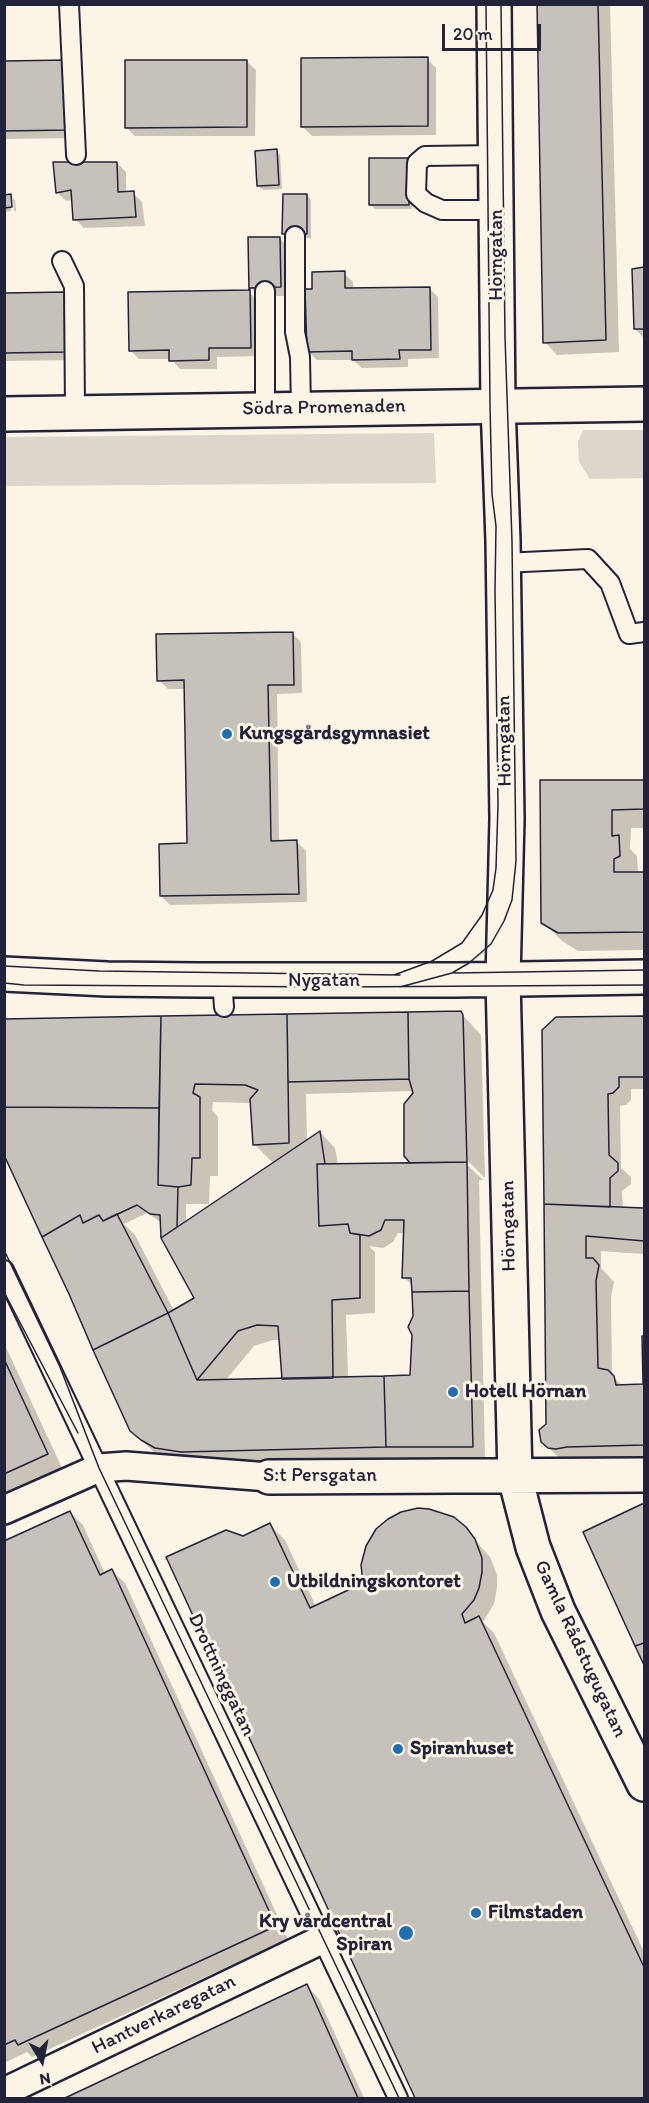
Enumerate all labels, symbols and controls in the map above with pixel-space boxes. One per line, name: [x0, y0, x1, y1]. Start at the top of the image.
scale bar: [445, 12, 544, 50]
text: 20 m: [453, 23, 493, 45]
street label: Hörngatan: [485, 209, 509, 301]
street label: Södra Promenaden: [242, 395, 406, 421]
street label: Hörngatan: [492, 695, 518, 787]
place label: Kungsgårdsgymnasiet: [239, 722, 430, 746]
marker: Kungsgårdsgymnasiet: [220, 727, 234, 741]
street label: Nygatan: [288, 969, 360, 993]
street label: Hörngatan: [496, 1180, 522, 1272]
place label: Hotell Hörnan: [465, 1380, 586, 1404]
marker: Hotell Hörnan: [446, 1385, 460, 1399]
street label: S:t Persgatan: [263, 1464, 377, 1488]
street label: Gamla Rådstugugatan: [528, 1556, 632, 1742]
place label: Utbildningskontoret: [287, 1570, 461, 1594]
marker: Utbildningskontoret: [268, 1575, 282, 1589]
street label: Drottninggatan: [182, 1610, 260, 1740]
place label: Spiranhuset: [410, 1737, 513, 1761]
marker: Spiranhuset: [391, 1742, 405, 1756]
place label: Filmstaden: [488, 1901, 583, 1925]
marker: Filmstaden: [469, 1906, 483, 1920]
place label: Kry vårdcentral Spiran: [259, 1910, 392, 1957]
marker: Kry vårdcentral Spiran: [397, 1924, 415, 1942]
street label: Hantverkaregatan: [88, 1970, 240, 2060]
north arrow: [12, 2031, 72, 2091]
text: N: [38, 2069, 52, 2090]

